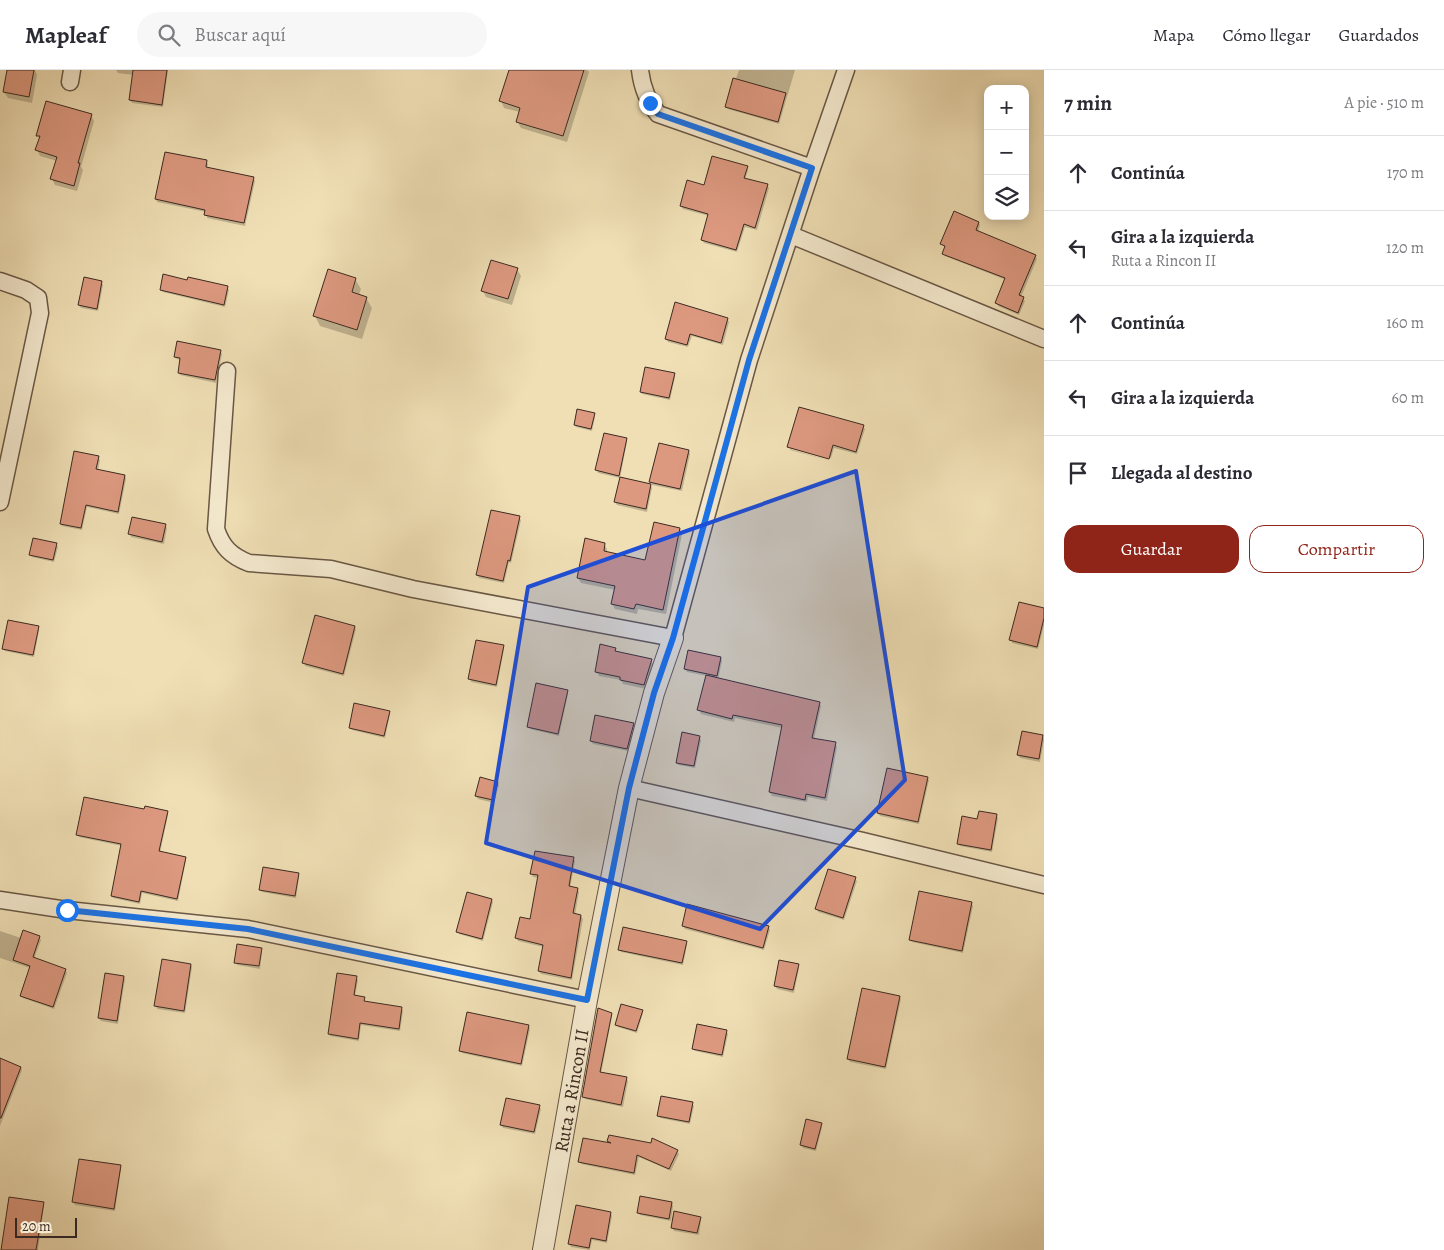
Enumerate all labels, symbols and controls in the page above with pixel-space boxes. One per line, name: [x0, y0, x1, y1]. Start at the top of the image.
search box: [137, 12, 487, 57]
text: Mapleaf: [25, 19, 107, 51]
icon: search: [155, 21, 183, 49]
text: Buscar aquí: [195, 22, 286, 48]
text: Mapa: [1153, 23, 1194, 47]
text: Cómo llegar: [1222, 23, 1311, 47]
text: Guardados: [1339, 23, 1419, 47]
map controls: [984, 85, 1029, 220]
button: +: [984, 85, 1029, 130]
text: 7 min: [1064, 89, 1112, 117]
route end: [639, 92, 662, 115]
text: A pie · 510 m: [1344, 92, 1424, 114]
button: −: [984, 130, 1029, 175]
icon: ahead: [1064, 159, 1092, 187]
text: Continúa: [1111, 160, 1185, 186]
text: 170 m: [1387, 162, 1424, 184]
button: layers: [984, 175, 1029, 220]
text: Gira a la izquierda: [1111, 224, 1254, 250]
icon: left: [1064, 234, 1092, 262]
text: 120 m: [1386, 237, 1424, 259]
text: Ruta a Rincon II: [1111, 250, 1216, 272]
icon: ahead: [1064, 309, 1092, 337]
text: Continúa: [1111, 310, 1185, 336]
text: 160 m: [1386, 312, 1424, 334]
icon: left: [1064, 384, 1092, 412]
text: Gira a la izquierda: [1111, 385, 1254, 411]
text: 60 m: [1392, 387, 1424, 409]
icon: arrive: [1064, 459, 1092, 487]
text: Llegada al destino: [1111, 460, 1253, 486]
button: Guardar: [1064, 525, 1239, 573]
button: Compartir: [1249, 525, 1424, 573]
route start: [56, 899, 79, 922]
street label: Ruta a Rincon II: [548, 1027, 596, 1155]
scale bar: [15, 1215, 78, 1238]
text: 20 m: [22, 1217, 51, 1236]

